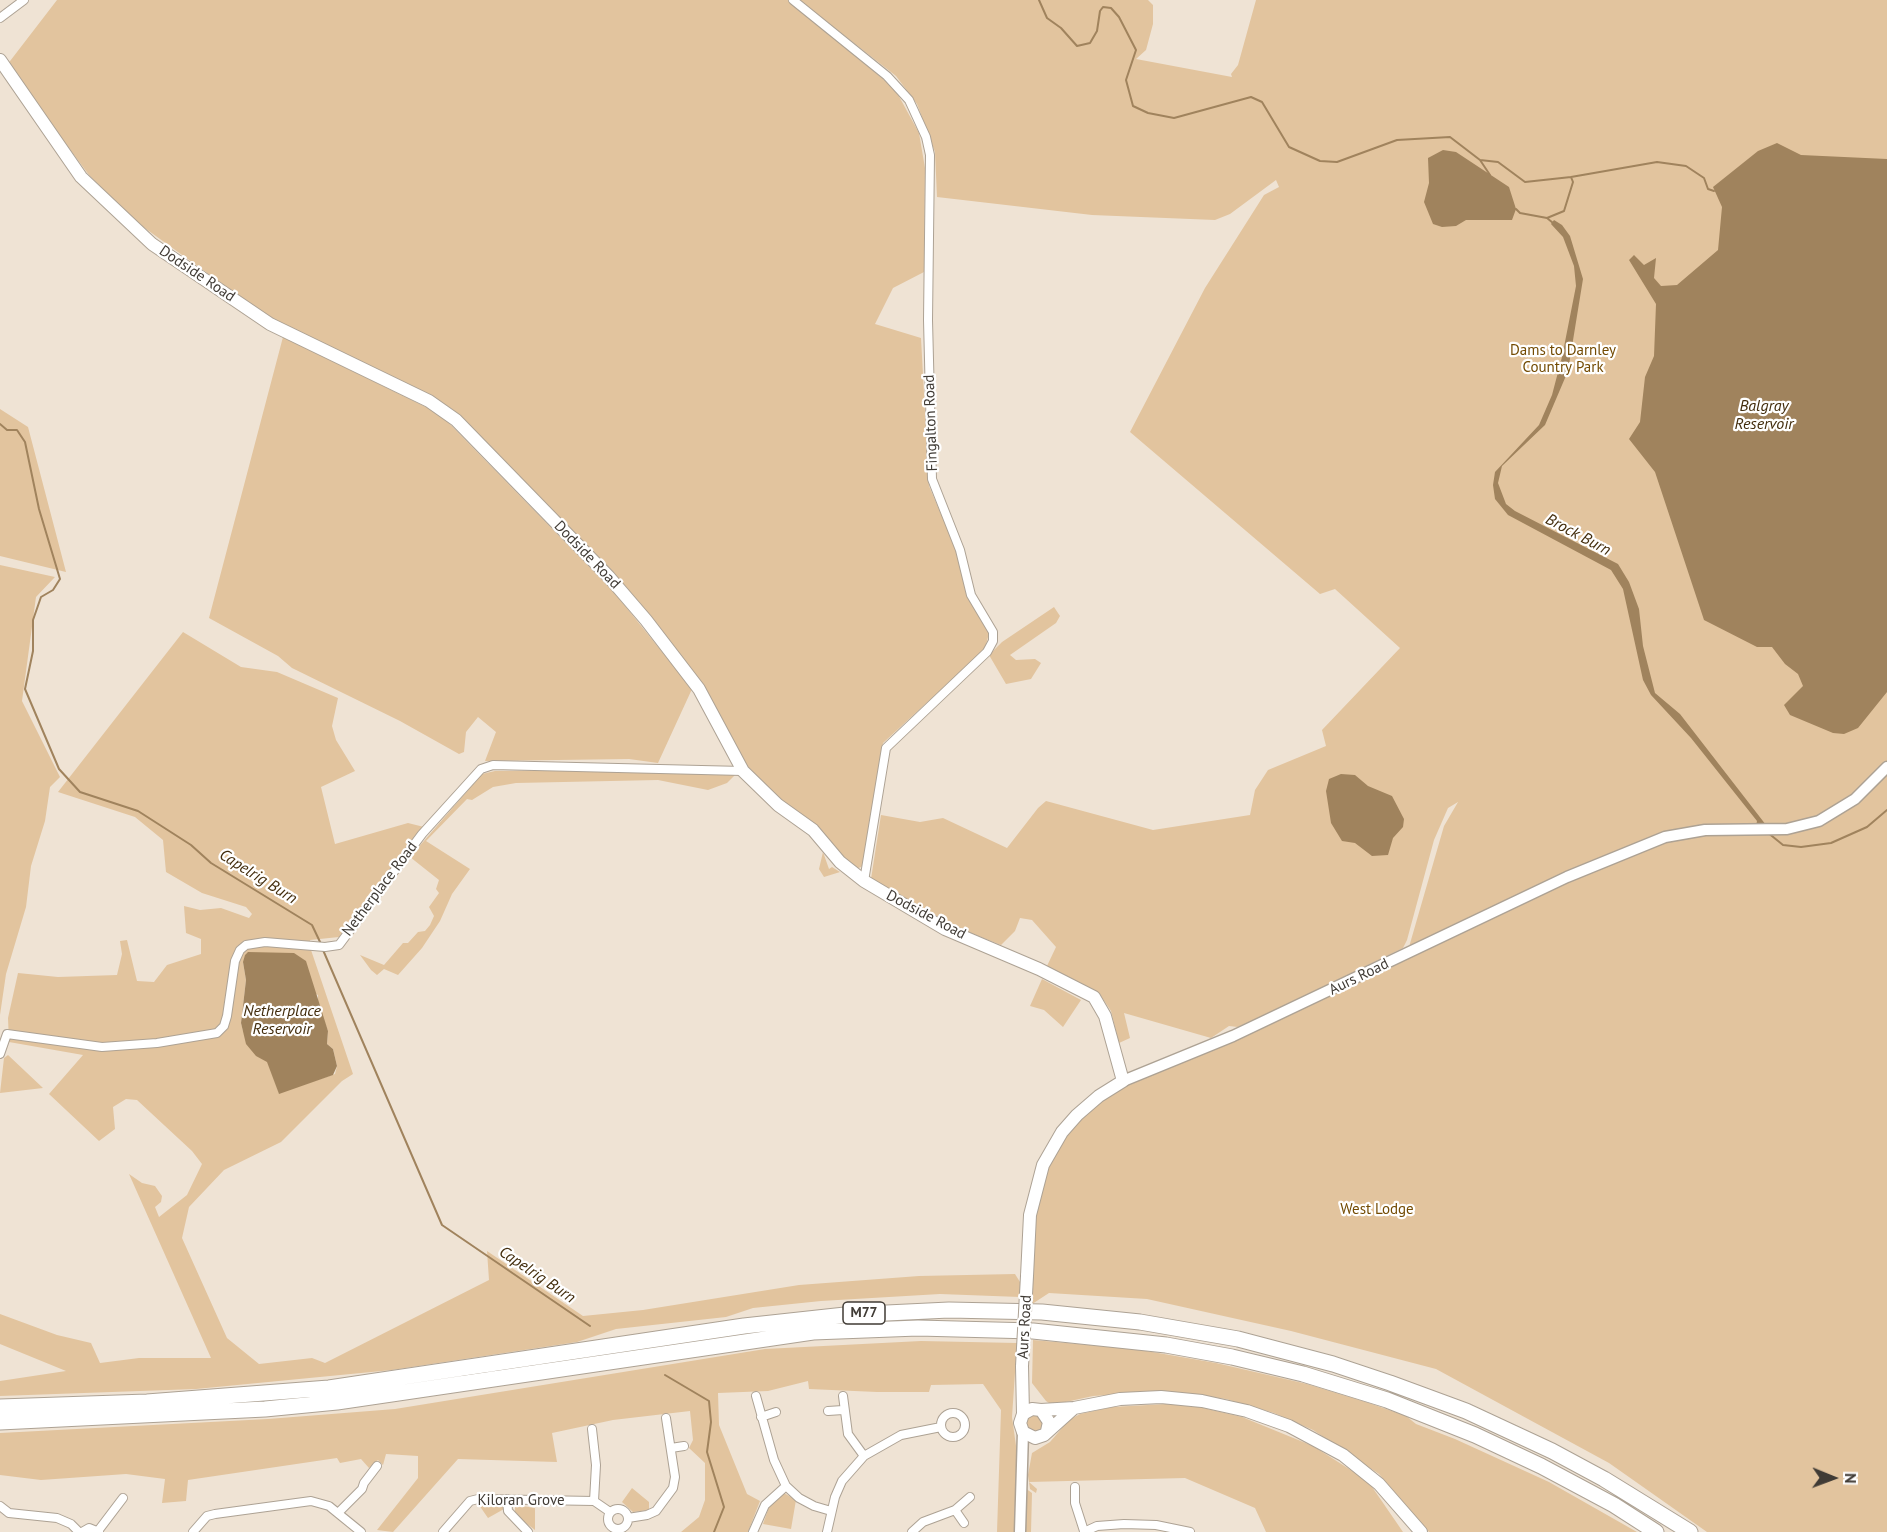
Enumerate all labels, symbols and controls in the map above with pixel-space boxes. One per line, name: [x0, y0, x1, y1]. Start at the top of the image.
street label: Dodside Road: [156, 242, 238, 306]
park label: Dams to Darnley Country Park: [1510, 342, 1616, 377]
street label: Fingalton Road: [920, 374, 942, 472]
water label: Balgray Reservoir: [1734, 396, 1794, 434]
water label: Brock Burn: [1542, 510, 1614, 560]
street label: Dodside Road: [550, 517, 624, 593]
street label: Netherplace Road: [339, 838, 421, 940]
water label: Capelrig Burn: [216, 846, 300, 908]
street label: Dodside Road: [883, 886, 969, 944]
street label: Aurs Road: [1326, 955, 1392, 999]
water label: Netherplace Reservoir: [243, 1001, 321, 1039]
park label: West Lodge: [1340, 1201, 1414, 1219]
water label: Capelrig Burn: [495, 1242, 579, 1308]
street label: Aurs Road: [1014, 1295, 1036, 1359]
road number: M77: [843, 1302, 885, 1324]
north arrow: [1803, 1448, 1863, 1508]
text: N: [1841, 1473, 1861, 1484]
street label: Kiloran Grove: [477, 1492, 565, 1510]

